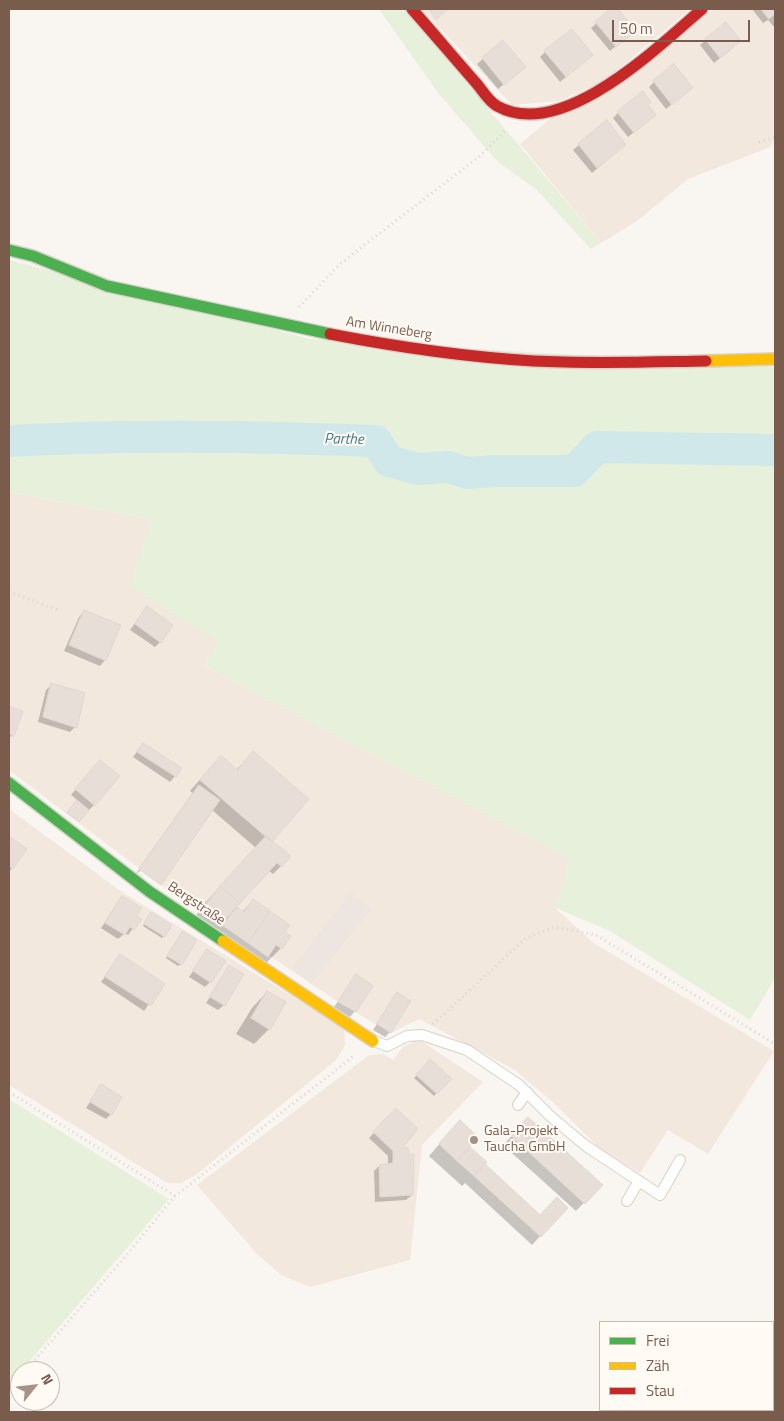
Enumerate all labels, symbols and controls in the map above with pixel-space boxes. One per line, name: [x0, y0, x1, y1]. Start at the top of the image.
scale bar: [614, 10, 752, 42]
text: 50 m: [620, 17, 653, 40]
street label: Am Winneberg: [345, 314, 433, 344]
water label: Parthe: [324, 431, 364, 449]
street label: Bergstraße: [164, 879, 228, 929]
place label: Gala-Projekt Taucha GmbH: [484, 1124, 565, 1156]
marker: Gala-Projekt Taucha GmbH: [468, 1134, 480, 1146]
legend: [599, 1321, 774, 1411]
text: Frei: [646, 1329, 669, 1352]
text: Zäh: [646, 1354, 670, 1377]
north arrow: [10, 1361, 60, 1411]
text: N: [36, 1370, 59, 1388]
text: Stau: [646, 1379, 675, 1402]

